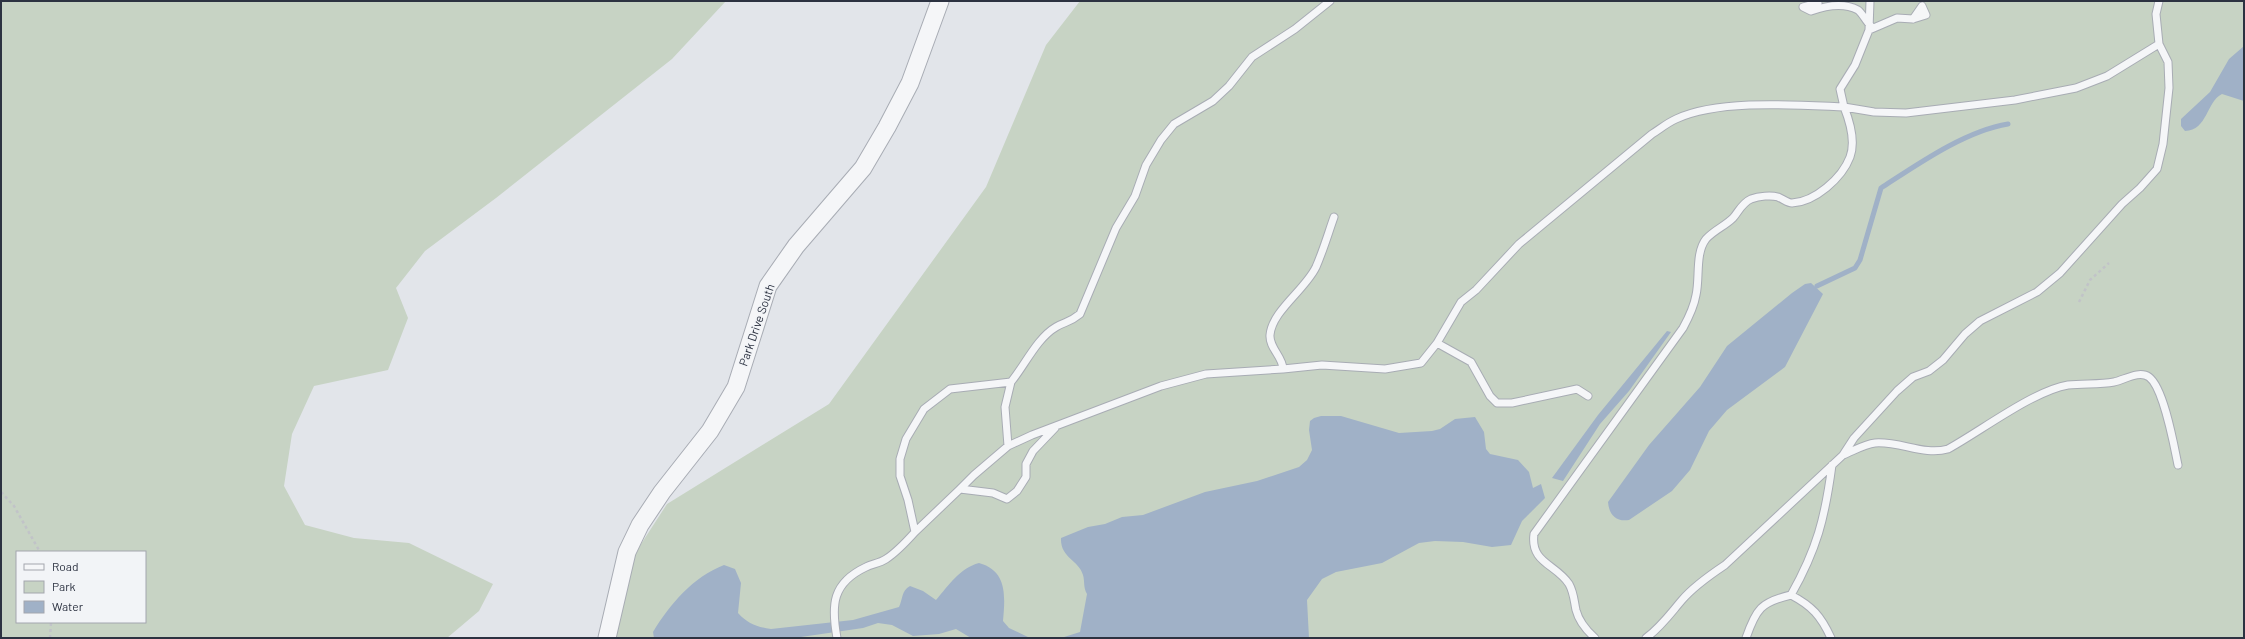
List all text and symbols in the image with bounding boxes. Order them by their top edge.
street label: Park Drive South [735,282,777,368]
legend [16,551,146,623]
text: Road [52,559,79,573]
text: Park [52,579,76,593]
text: Water [52,599,84,613]

